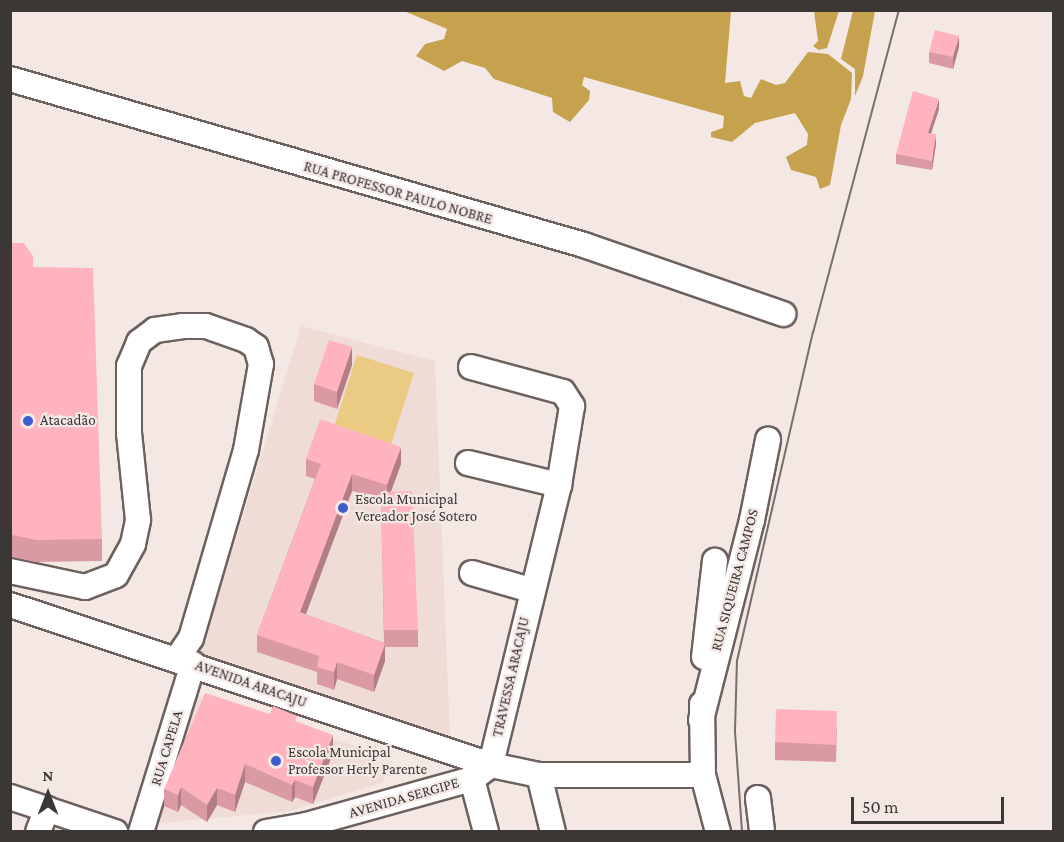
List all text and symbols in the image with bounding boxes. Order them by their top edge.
street label: RUA PROFESSOR PAULO NOBRE [302,157,494,229]
place label: Atacadão [40,412,96,430]
marker: Atacadão [21,414,35,428]
place label: Escola Municipal Vereador José Sotero [355,490,477,525]
marker: Escola Municipal Vereador José Sotero [336,501,350,515]
street label: RUA SIQUEIRA CAMPOS [707,507,763,653]
street label: TRAVESSA ARACAJU [488,615,534,739]
street label: AVENIDA ARACAJU [193,656,309,712]
street label: RUA CAPELA [147,708,187,788]
place label: Escola Municipal Professor Herly Parente [288,743,427,778]
marker: Escola Municipal Professor Herly Parente [269,754,283,768]
north arrow [18,764,78,824]
text: N [43,767,53,784]
street label: AVENIDA SERGIPE [347,774,461,822]
scale bar [854,785,1007,823]
text: 50 m [862,797,899,817]

